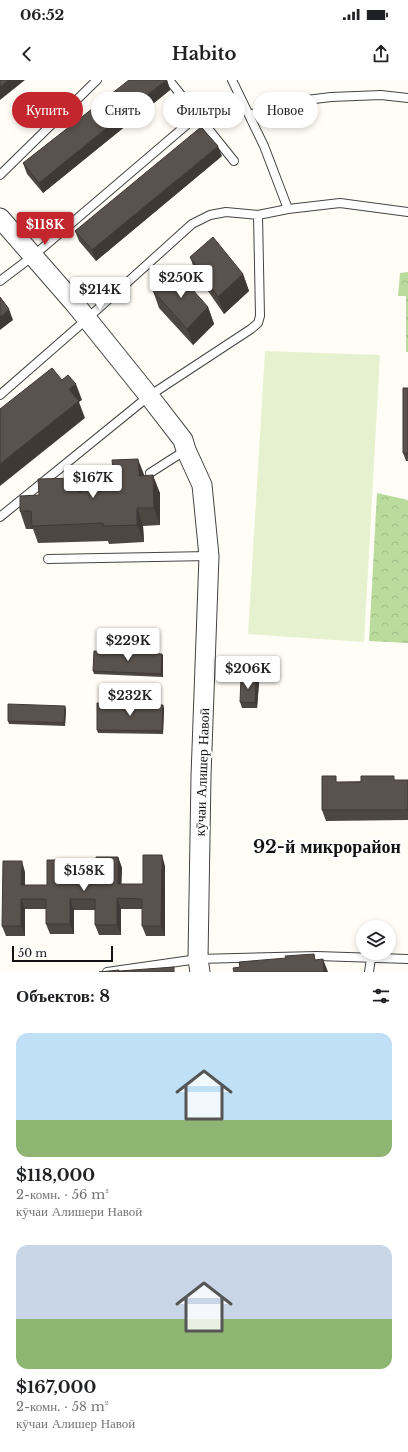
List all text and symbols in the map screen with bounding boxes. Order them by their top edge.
text: 06:52 [20,5,64,24]
icon: back [16,43,38,65]
text: Habito [172,43,236,65]
icon: share [370,43,392,65]
chip: Купить [12,92,83,128]
chip: Снять [91,92,155,128]
chip: Фильтры [163,92,245,128]
chip: Новое [253,92,318,128]
pin: $118K [17,212,73,246]
text: $118K [26,216,64,233]
pin: $250K [153,265,209,299]
text: $250K [158,269,204,286]
pin: $214K [72,277,128,311]
text: $214K [79,281,121,298]
pin: $167K [65,465,121,499]
text: $167K [73,469,113,486]
pin: $229K [100,628,156,662]
text: $229K [106,632,150,649]
pin: $206K [220,656,276,690]
text: $206K [225,660,271,677]
pin: $232K [102,683,158,717]
text: $232K [108,687,152,704]
street label: кӯчаи Алишер Навоӣ [191,707,213,837]
district label: 92-й микрорайон [253,836,401,858]
pin: $158K [56,858,112,892]
text: $158K [64,862,104,879]
map controls [356,920,396,960]
button: layers [356,920,396,960]
scale bar [12,944,113,963]
text: 50 m [18,946,47,960]
icon: filters [370,985,392,1007]
text: Объектов: 8 [16,986,110,1007]
icon: home [168,1059,240,1131]
text: $118,000 [16,1165,95,1186]
text: 2-комн. · 56 m² [16,1186,109,1203]
text: кӯчаи Алишери Навоӣ [16,1203,142,1220]
icon: home [168,1271,240,1343]
text: $167,000 [16,1377,96,1398]
text: 2-комн. · 58 m² [16,1398,108,1415]
text: кӯчаи Алишер Навоӣ [16,1415,135,1432]

